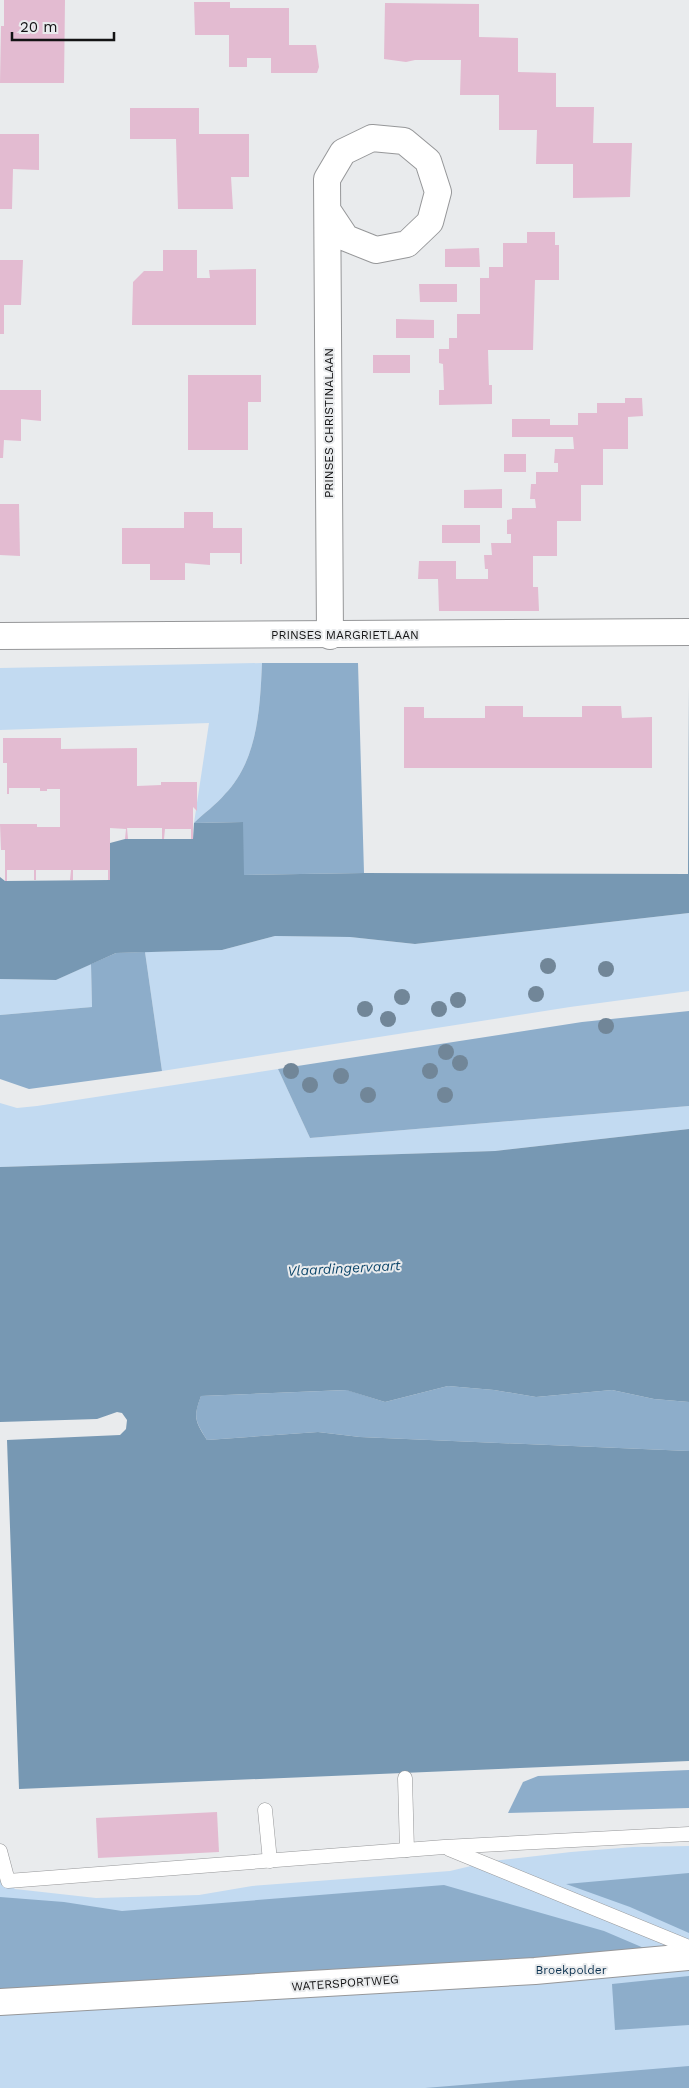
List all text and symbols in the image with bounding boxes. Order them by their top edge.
scale bar [12,10,115,42]
text: 20 m [20,18,58,36]
street label: PRINSES CHRISTINALAAN [322,348,336,498]
street label: PRINSES MARGRIETLAAN [271,628,419,642]
water label: Vlaardingervaart [287,1257,401,1279]
park label: Broekpolder [535,1963,607,1977]
street label: WATERSPORTWEG [291,1972,399,1994]

